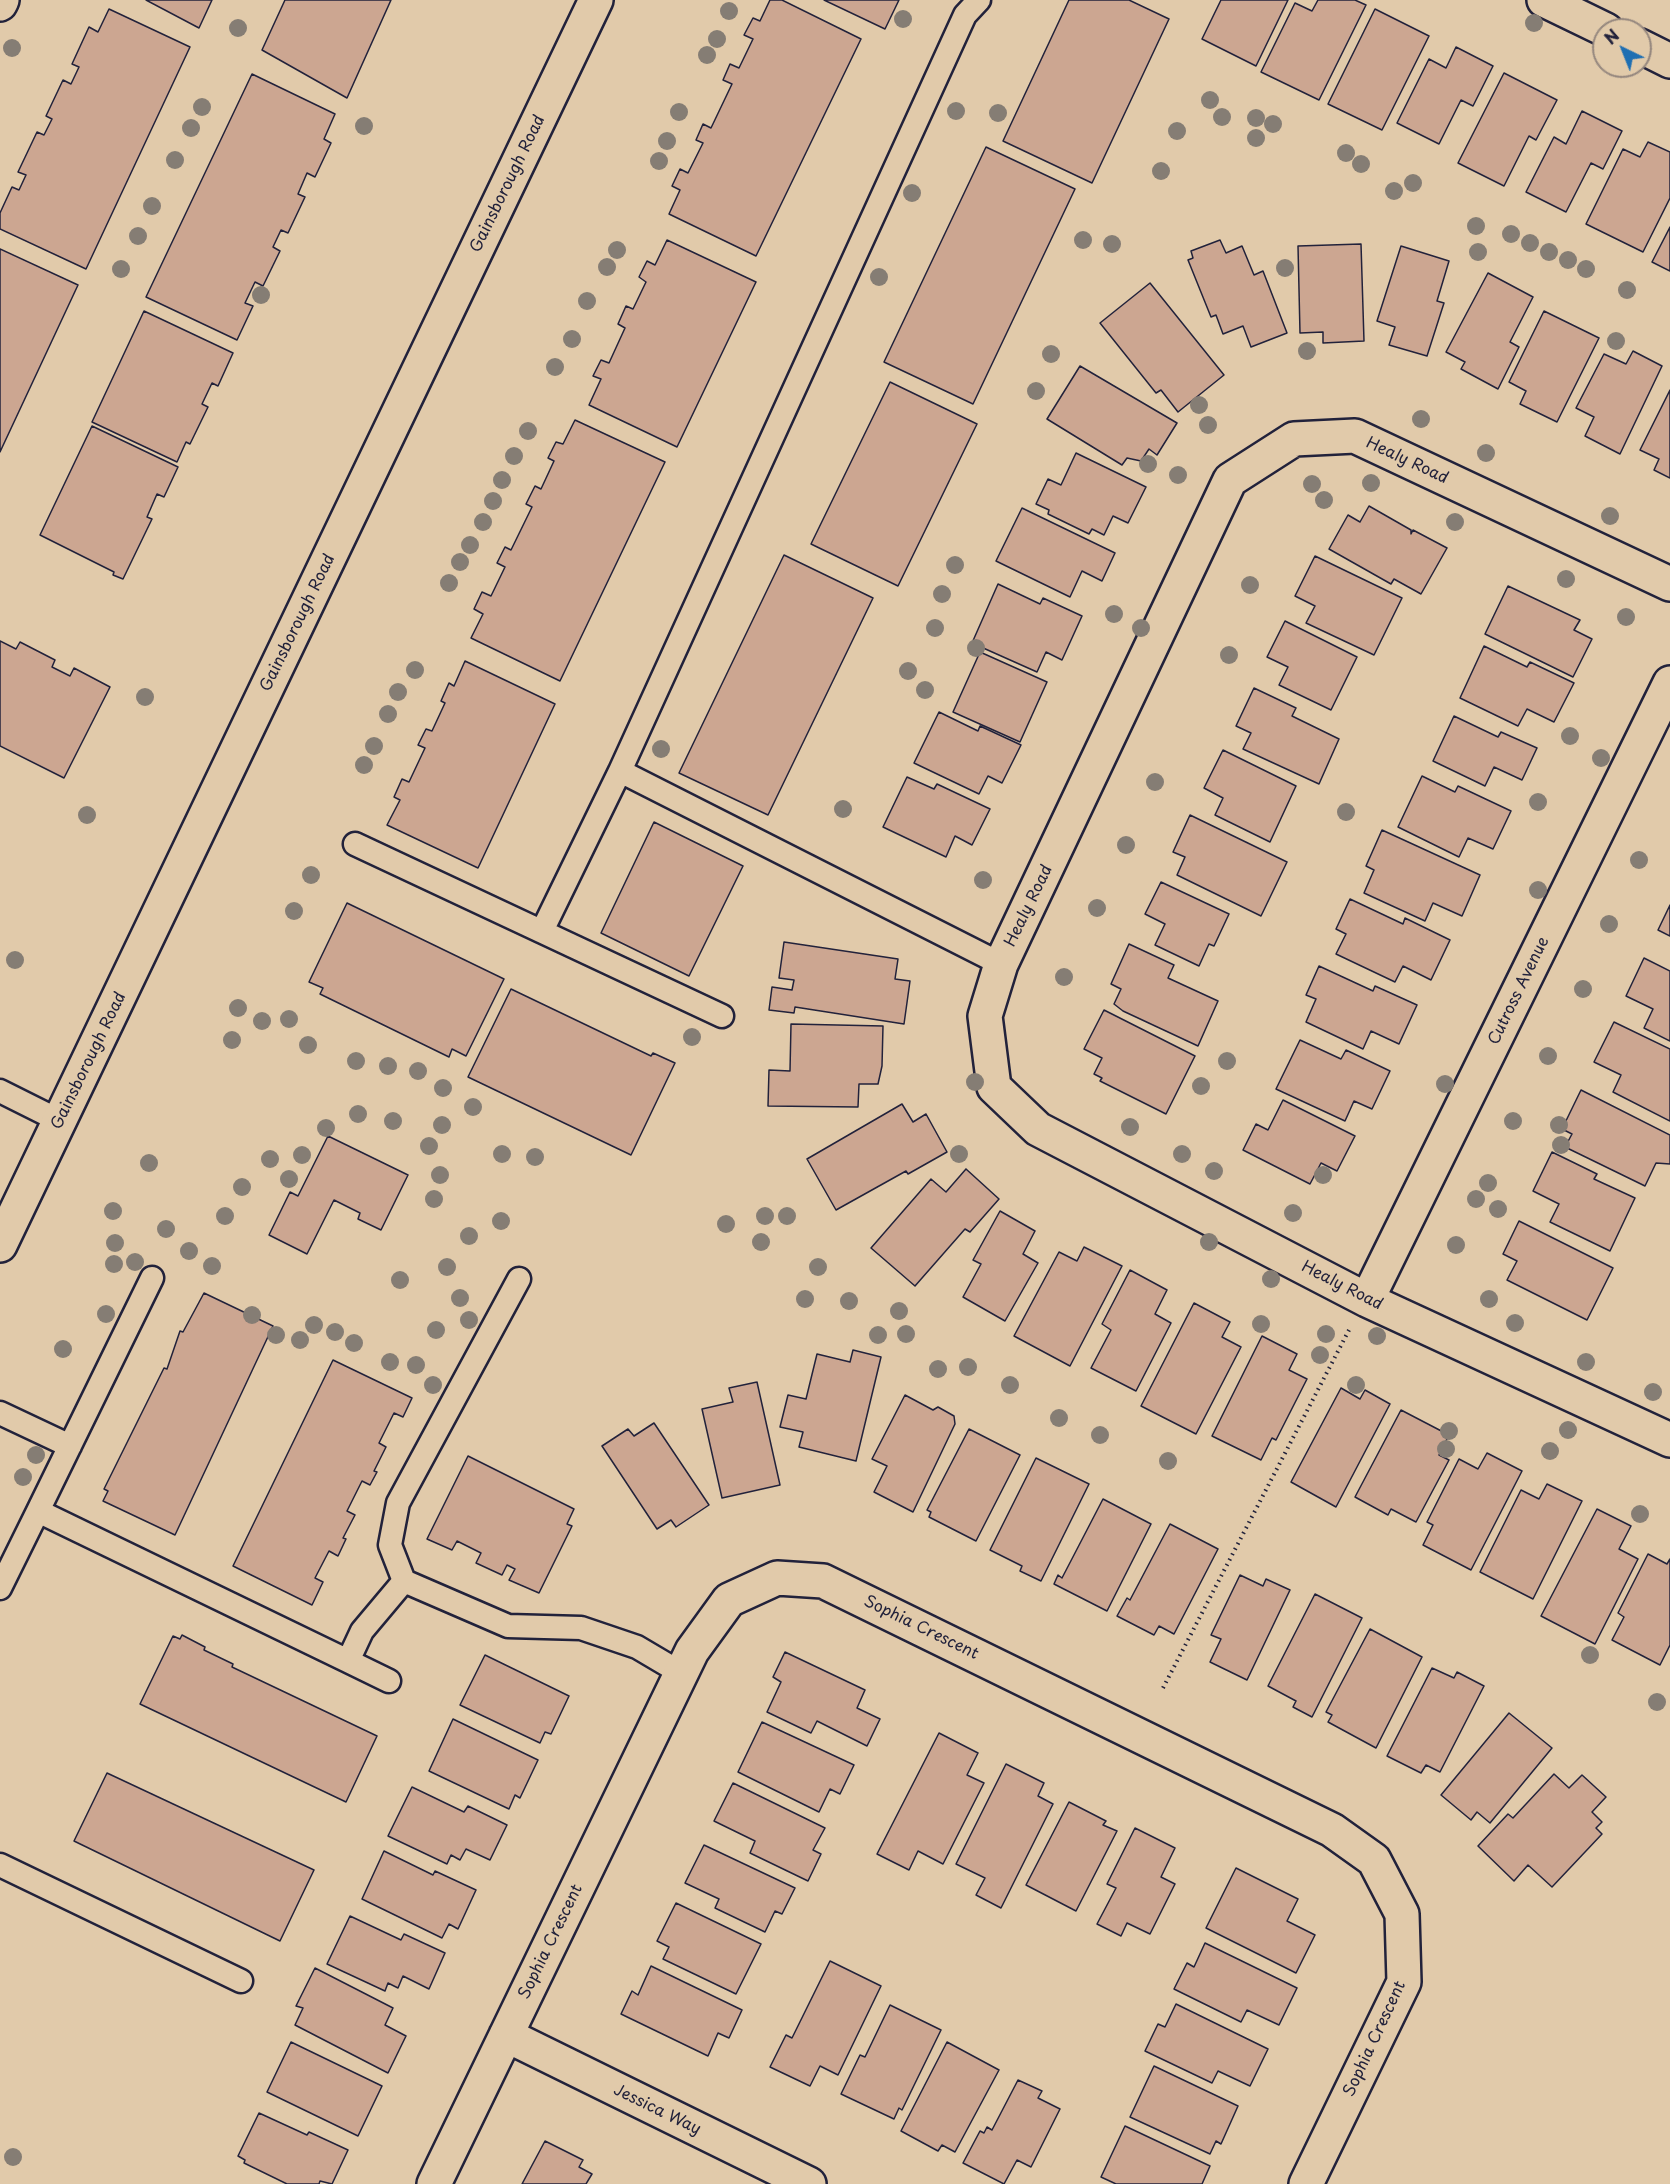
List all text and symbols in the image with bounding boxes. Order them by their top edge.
north arrow [1592,18,1652,78]
text: N [1598,23,1624,49]
street label: Gainsborough Road [466,112,550,256]
street label: Healy Road [1363,434,1451,488]
street label: Gainsborough Road [256,551,340,695]
street label: Healy Road [1001,862,1057,950]
street label: Cutross Avenue [1485,934,1553,1048]
street label: Gainsborough Road [47,989,131,1133]
street label: Healy Road [1298,1257,1386,1315]
street label: Sophia Crescent [860,1592,982,1664]
street label: Sophia Crescent [515,1881,587,2003]
street label: Sophia Crescent [1340,1978,1410,2100]
street label: Jessica Way [610,2081,704,2139]

